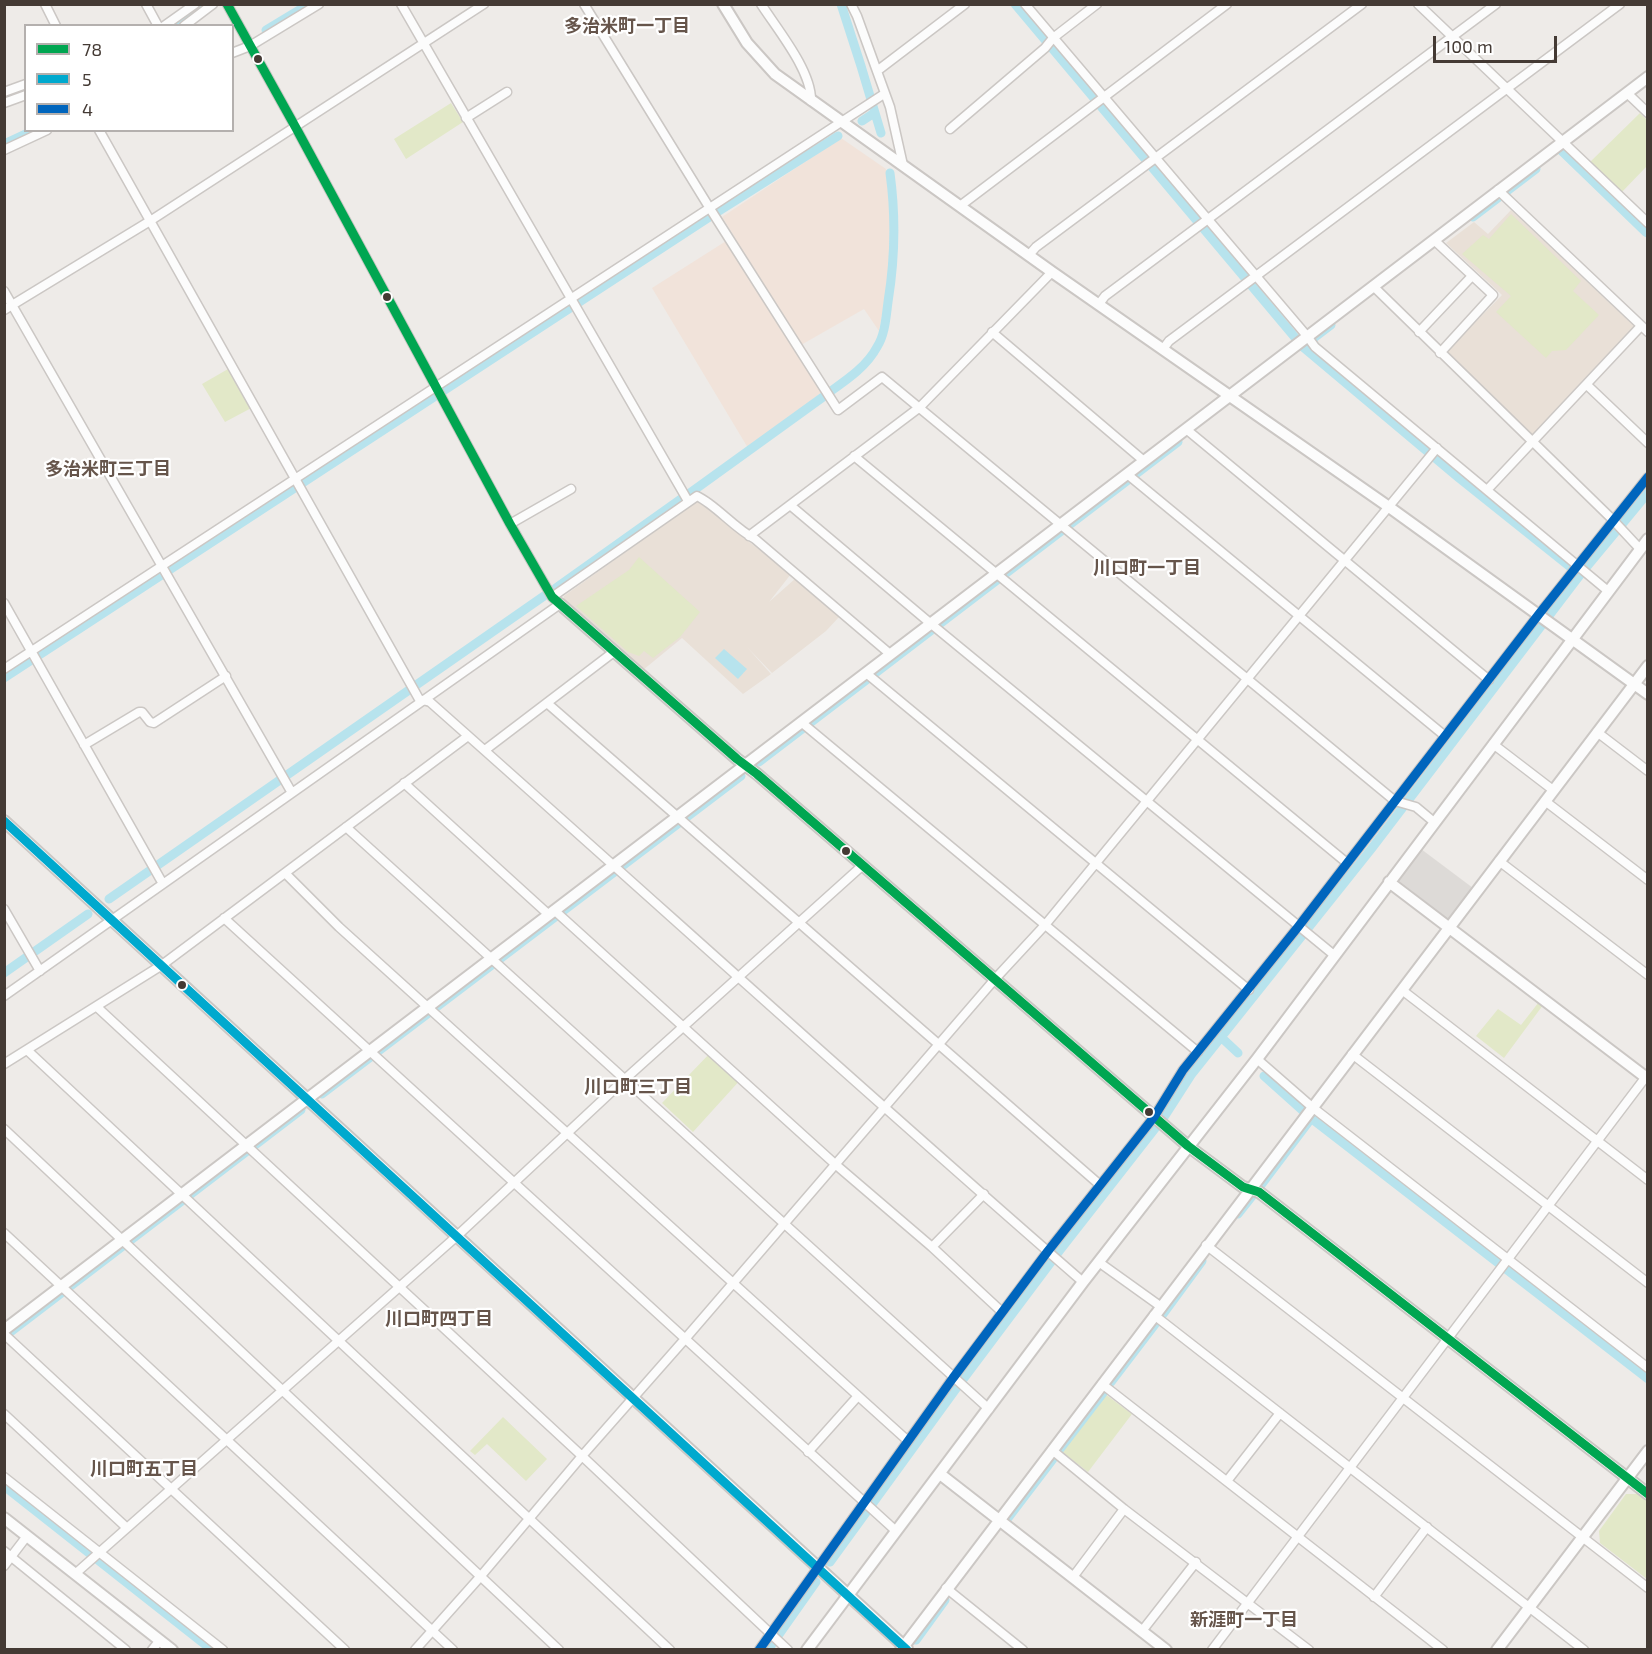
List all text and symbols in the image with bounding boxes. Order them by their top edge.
district label: 多治米町一丁目 [564,15,690,37]
legend [24,24,234,132]
scale bar [1436,24,1560,62]
text: 100 m [1444,35,1493,57]
text: 78 [82,38,102,60]
unlabelled marker [252,53,264,65]
text: 5 [82,68,92,90]
text: 4 [82,98,93,120]
unlabelled marker [381,291,393,303]
district label: 多治米町三丁目 [45,458,171,480]
district label: 川口町一丁目 [1093,557,1201,579]
unlabelled marker [840,845,852,857]
unlabelled marker [176,979,188,991]
district label: 川口町三丁目 [584,1076,692,1098]
unlabelled marker [1143,1106,1155,1118]
district label: 川口町四丁目 [385,1308,493,1330]
district label: 川口町五丁目 [90,1458,198,1480]
district label: 新涯町一丁目 [1190,1609,1298,1631]

